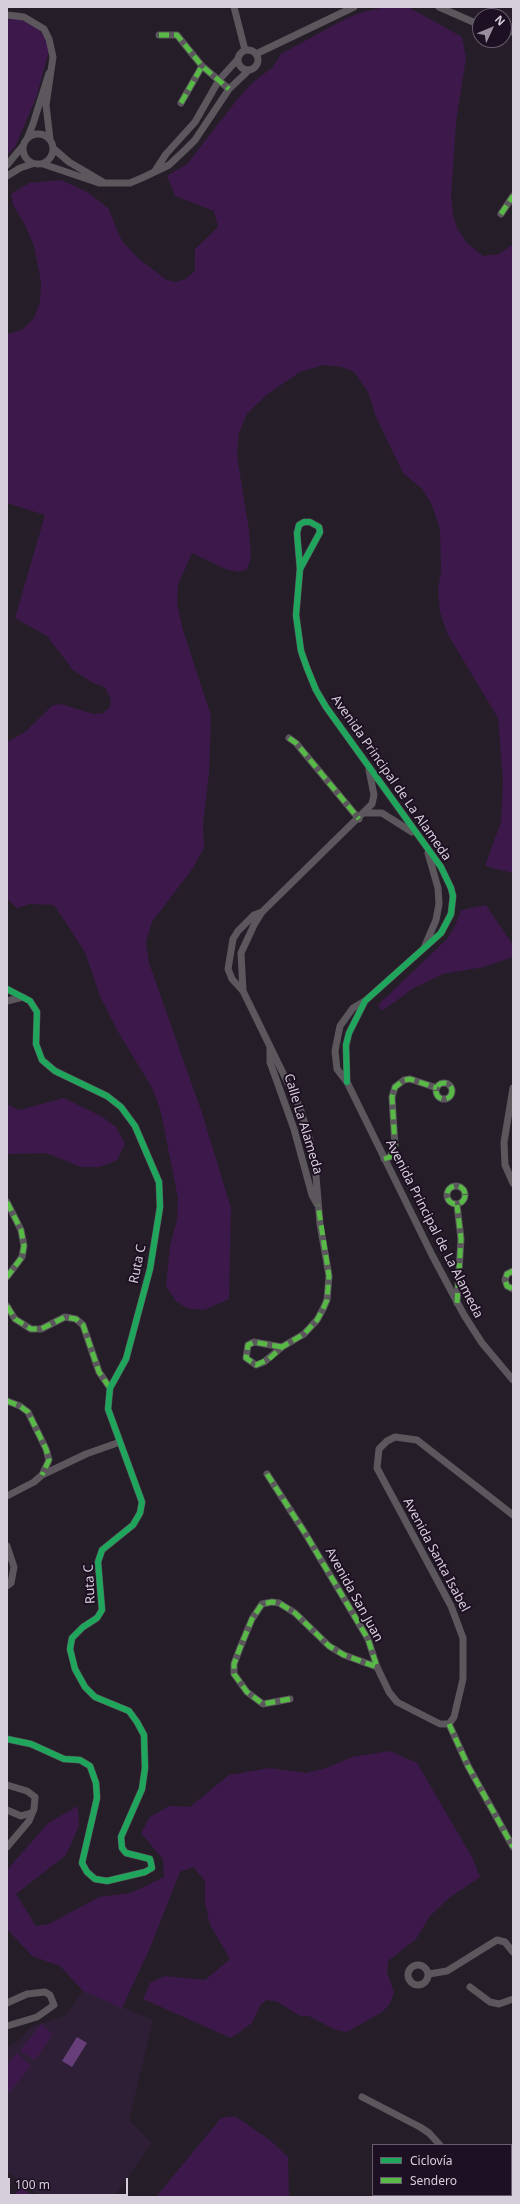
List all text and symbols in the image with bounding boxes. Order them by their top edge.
north arrow [472,8,512,48]
text: N [492,12,509,28]
street label: Avenida Principal de La Alameda [328,692,454,864]
street label: Calle La Alameda [280,1072,326,1176]
street label: Avenida Principal de La Alameda [382,1137,486,1321]
street label: Ruta C [126,1243,150,1285]
street label: Avenida Santa Isabel [399,1495,473,1615]
street label: Avenida San Juan [322,1545,386,1645]
street label: Ruta C [81,1564,99,1604]
legend [372,2144,512,2196]
text: Ciclovía [410,2152,452,2169]
scale bar [10,2170,130,2196]
text: Sendero [410,2172,457,2189]
text: 100 m [15,2176,50,2193]

